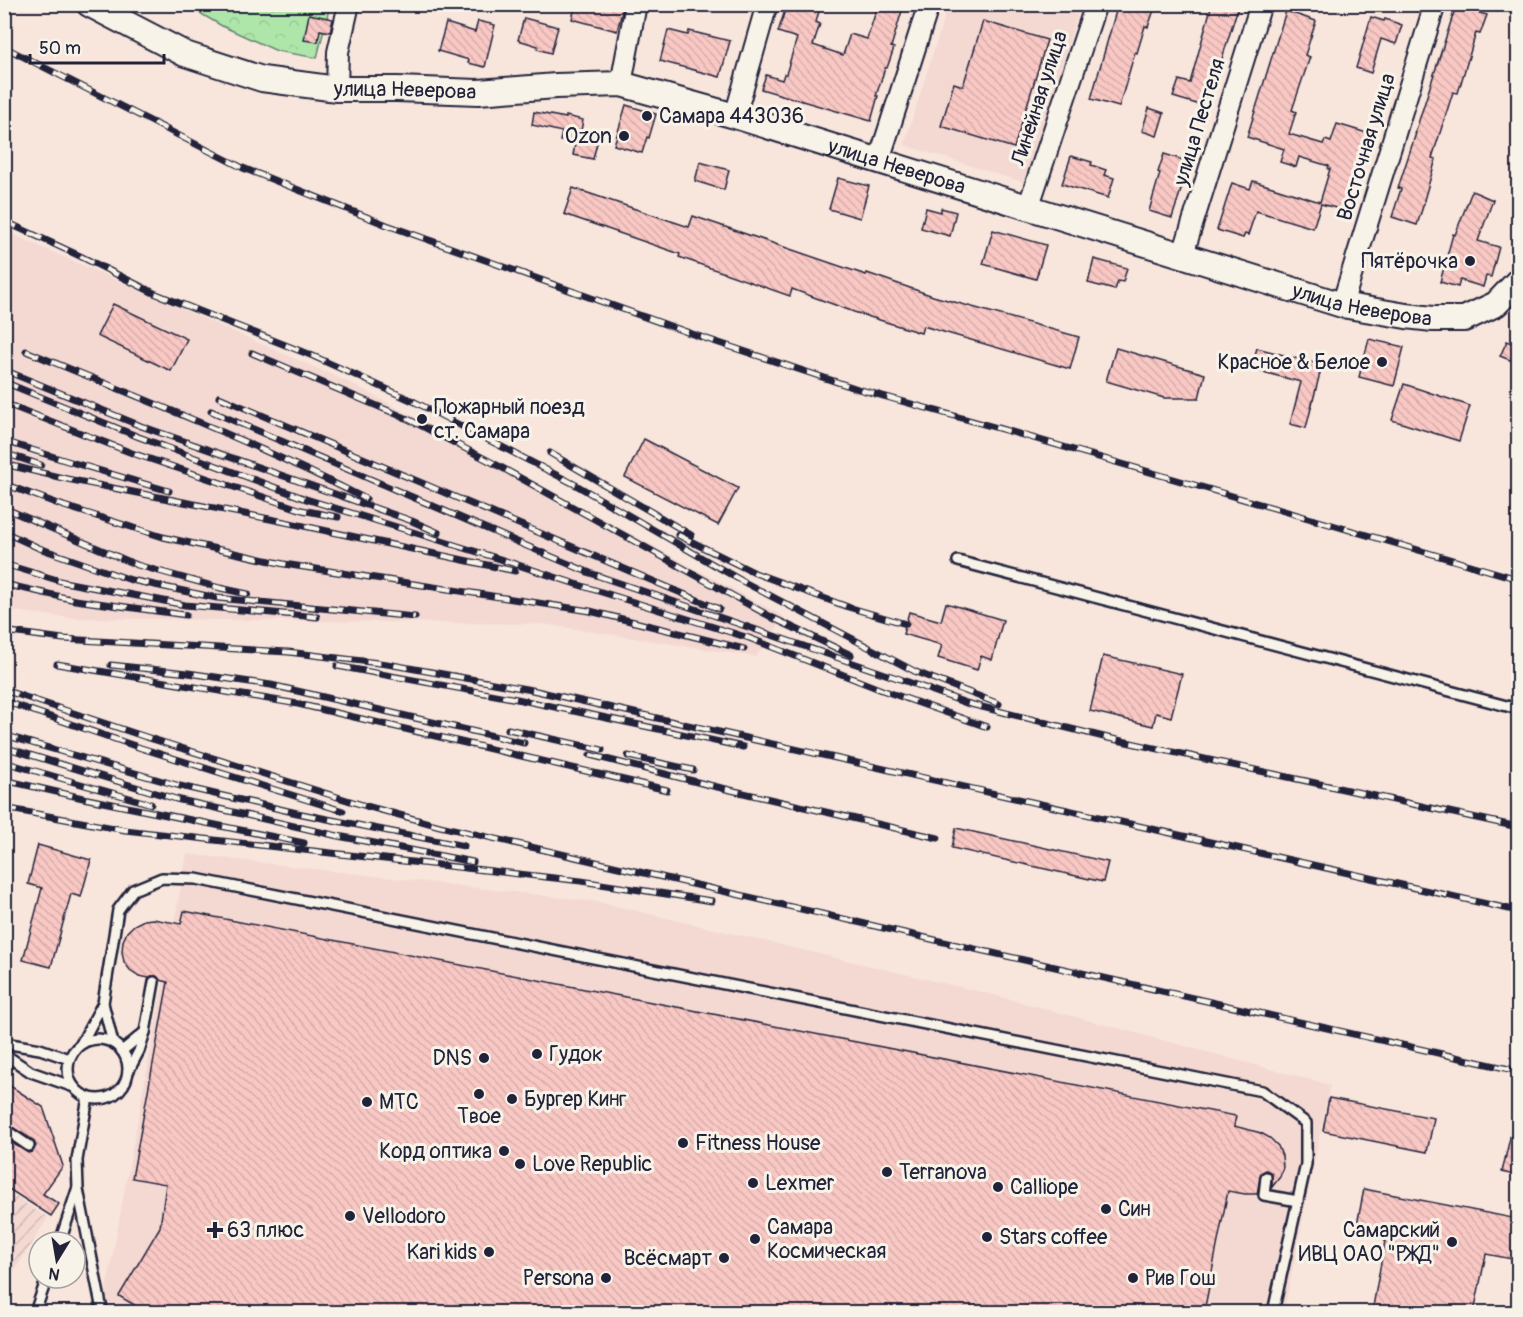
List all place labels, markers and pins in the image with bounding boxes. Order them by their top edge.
place label: Самара 443036 [659,103,804,130]
marker: Самара 443036 [640,109,654,123]
place label: Ozon [565,123,612,150]
marker: Ozon [617,129,631,143]
place label: Пятёрочка [1361,248,1458,275]
marker: Пятёрочка [1463,254,1477,268]
place label: Красное & Белое [1218,349,1371,376]
marker: Красное & Белое [1375,355,1389,369]
place label: Пожарный поезд ст. Самара [434,394,585,445]
marker: Пожарный поезд ст. Самара [415,412,429,426]
place label: Гудок [549,1041,603,1068]
place label: DNS [432,1045,472,1072]
marker: Гудок [530,1047,544,1061]
marker: DNS [477,1051,491,1065]
place label: Бургер Кинг [524,1086,627,1113]
marker: Твое [472,1087,486,1101]
place label: МТС [379,1089,419,1116]
marker: Бургер Кинг [505,1092,519,1106]
marker: МТС [360,1095,374,1109]
place label: Твое [457,1103,501,1130]
place label: Fitness House [695,1130,821,1157]
marker: Fitness House [676,1136,690,1150]
place label: Корд оптика [379,1138,492,1165]
marker: Корд оптика [497,1144,511,1158]
place label: Love Republic [532,1151,652,1178]
marker: Love Republic [513,1157,527,1171]
place label: Terranova [899,1159,987,1186]
marker: Terranova [880,1165,894,1179]
place label: Lexmer [765,1170,835,1197]
place label: Calliope [1010,1174,1079,1201]
marker: Lexmer [746,1176,760,1190]
marker: Calliope [991,1180,1005,1194]
place label: Син [1118,1196,1151,1223]
marker: Син [1099,1202,1113,1216]
place label: Vellodoro [362,1203,446,1230]
marker: Vellodoro [343,1209,357,1223]
place label: Самара Космическая [767,1214,886,1265]
place label: 63 плюс [227,1217,304,1244]
place label: Самарский ИВЦ ОАО "РЖД" [1299,1217,1440,1268]
marker: 63 плюс [208,1223,222,1237]
place label: Stars coffee [999,1224,1108,1251]
marker: Stars coffee [980,1230,994,1244]
marker: Самара Космическая [748,1232,762,1246]
marker: Самарский ИВЦ ОАО "РЖД" [1445,1235,1459,1249]
place label: Kari kids [407,1239,478,1266]
marker: Kari kids [482,1245,496,1259]
place label: Всёсмарт [623,1245,712,1272]
marker: Всёсмарт [717,1251,731,1265]
place label: Persona [522,1265,594,1292]
place label: Рив Гош [1145,1265,1216,1292]
marker: Persona [599,1271,613,1285]
marker: Рив Гош [1126,1271,1140,1285]

